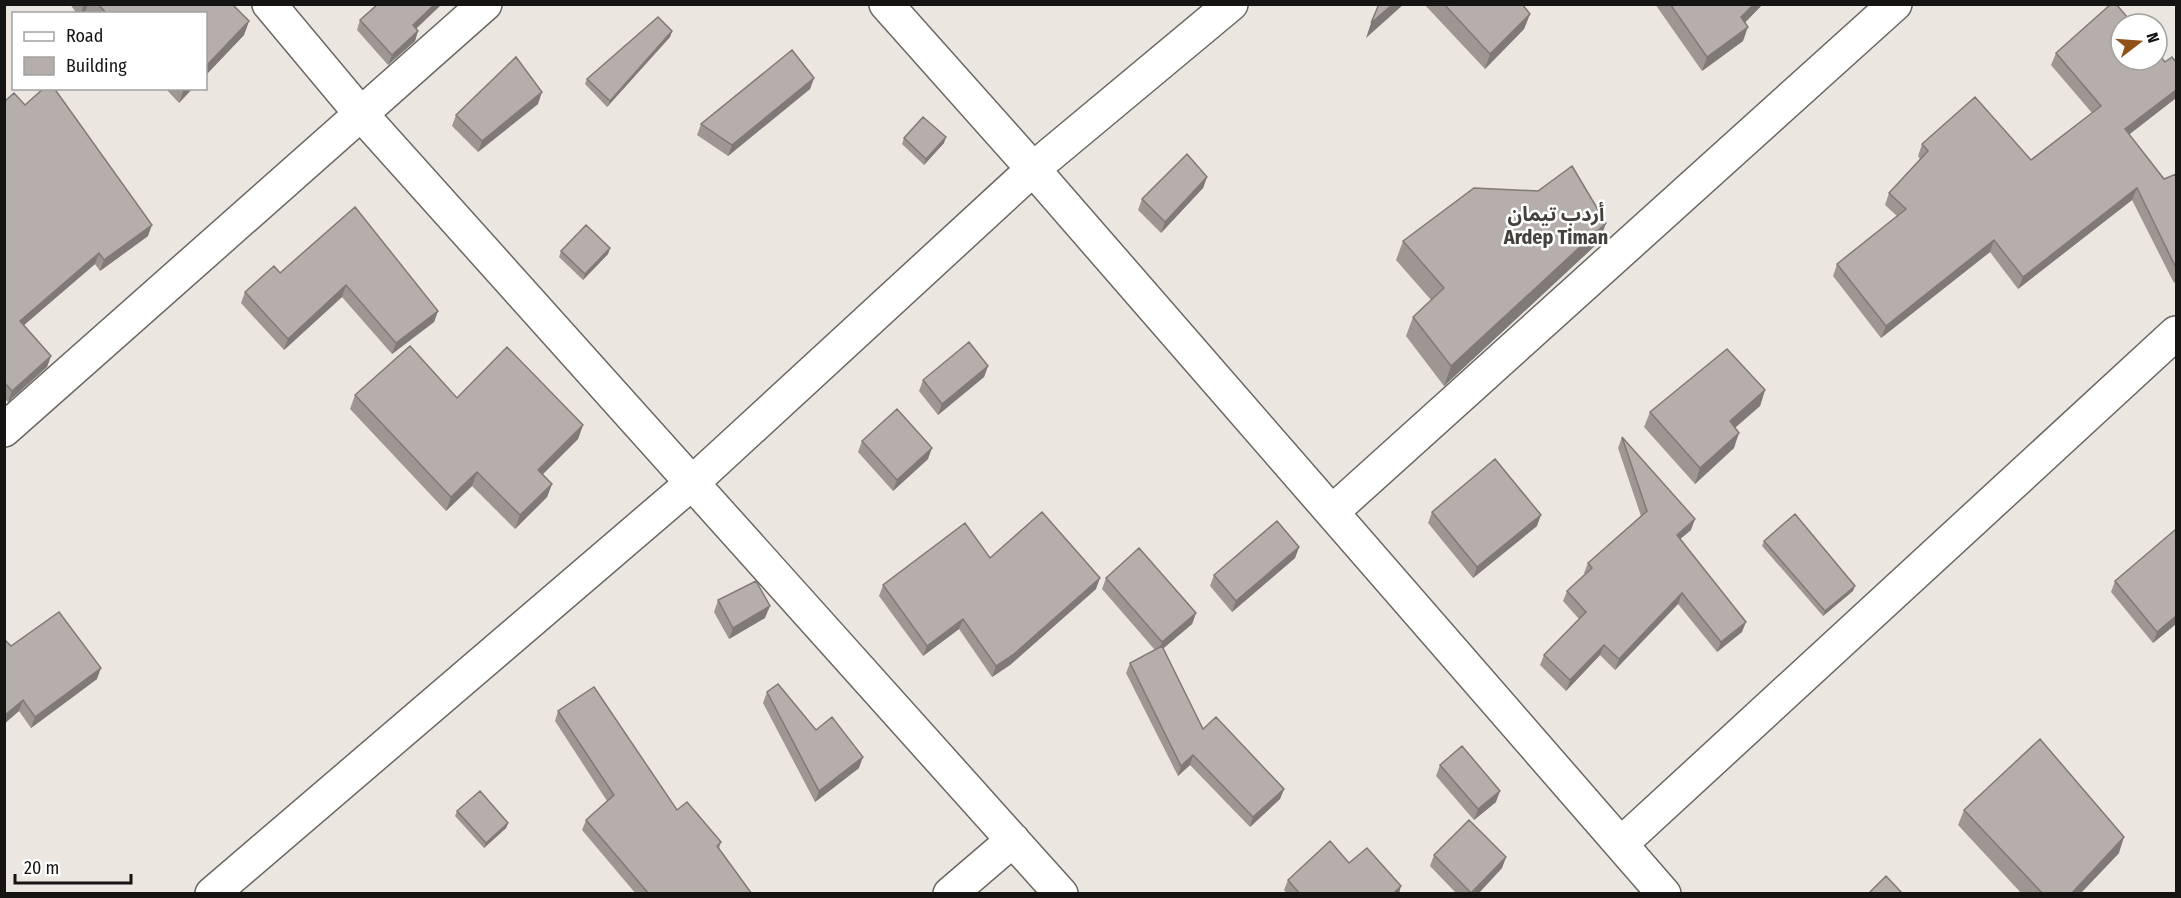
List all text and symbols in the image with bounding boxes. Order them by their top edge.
legend [12,12,207,90]
north arrow [2109,12,2169,72]
text: Road [66,25,103,47]
text: N [2142,30,2163,45]
text: Building [66,55,127,77]
district label: أردب تيمان Ardep Timan [1503,201,1608,249]
scale bar [15,847,130,885]
text: 20 m [24,857,59,879]

